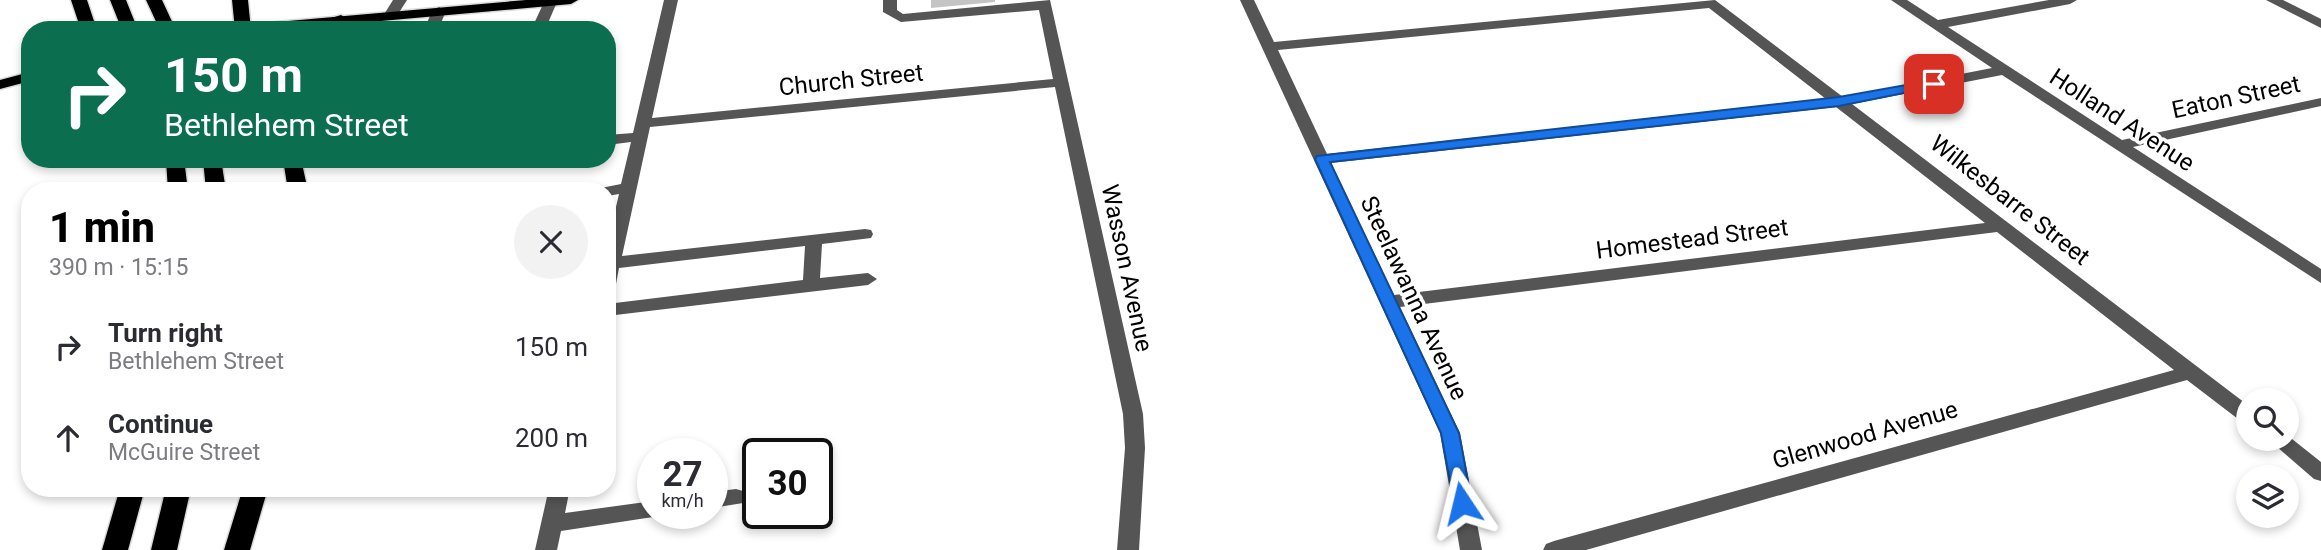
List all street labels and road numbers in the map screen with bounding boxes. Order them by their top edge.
street label: Church Street [777,58,925,102]
street label: Holland Avenue [2044,63,2200,177]
street label: Eaton Street [2169,70,2303,124]
street label: Wilkesbarre Street [1925,129,2095,271]
street label: Wasson Avenue [1096,182,1158,354]
street label: Steelawanna Avenue [1355,192,1473,404]
street label: Homestead Street [1594,213,1790,265]
street label: Glenwood Avenue [1769,395,1961,475]

